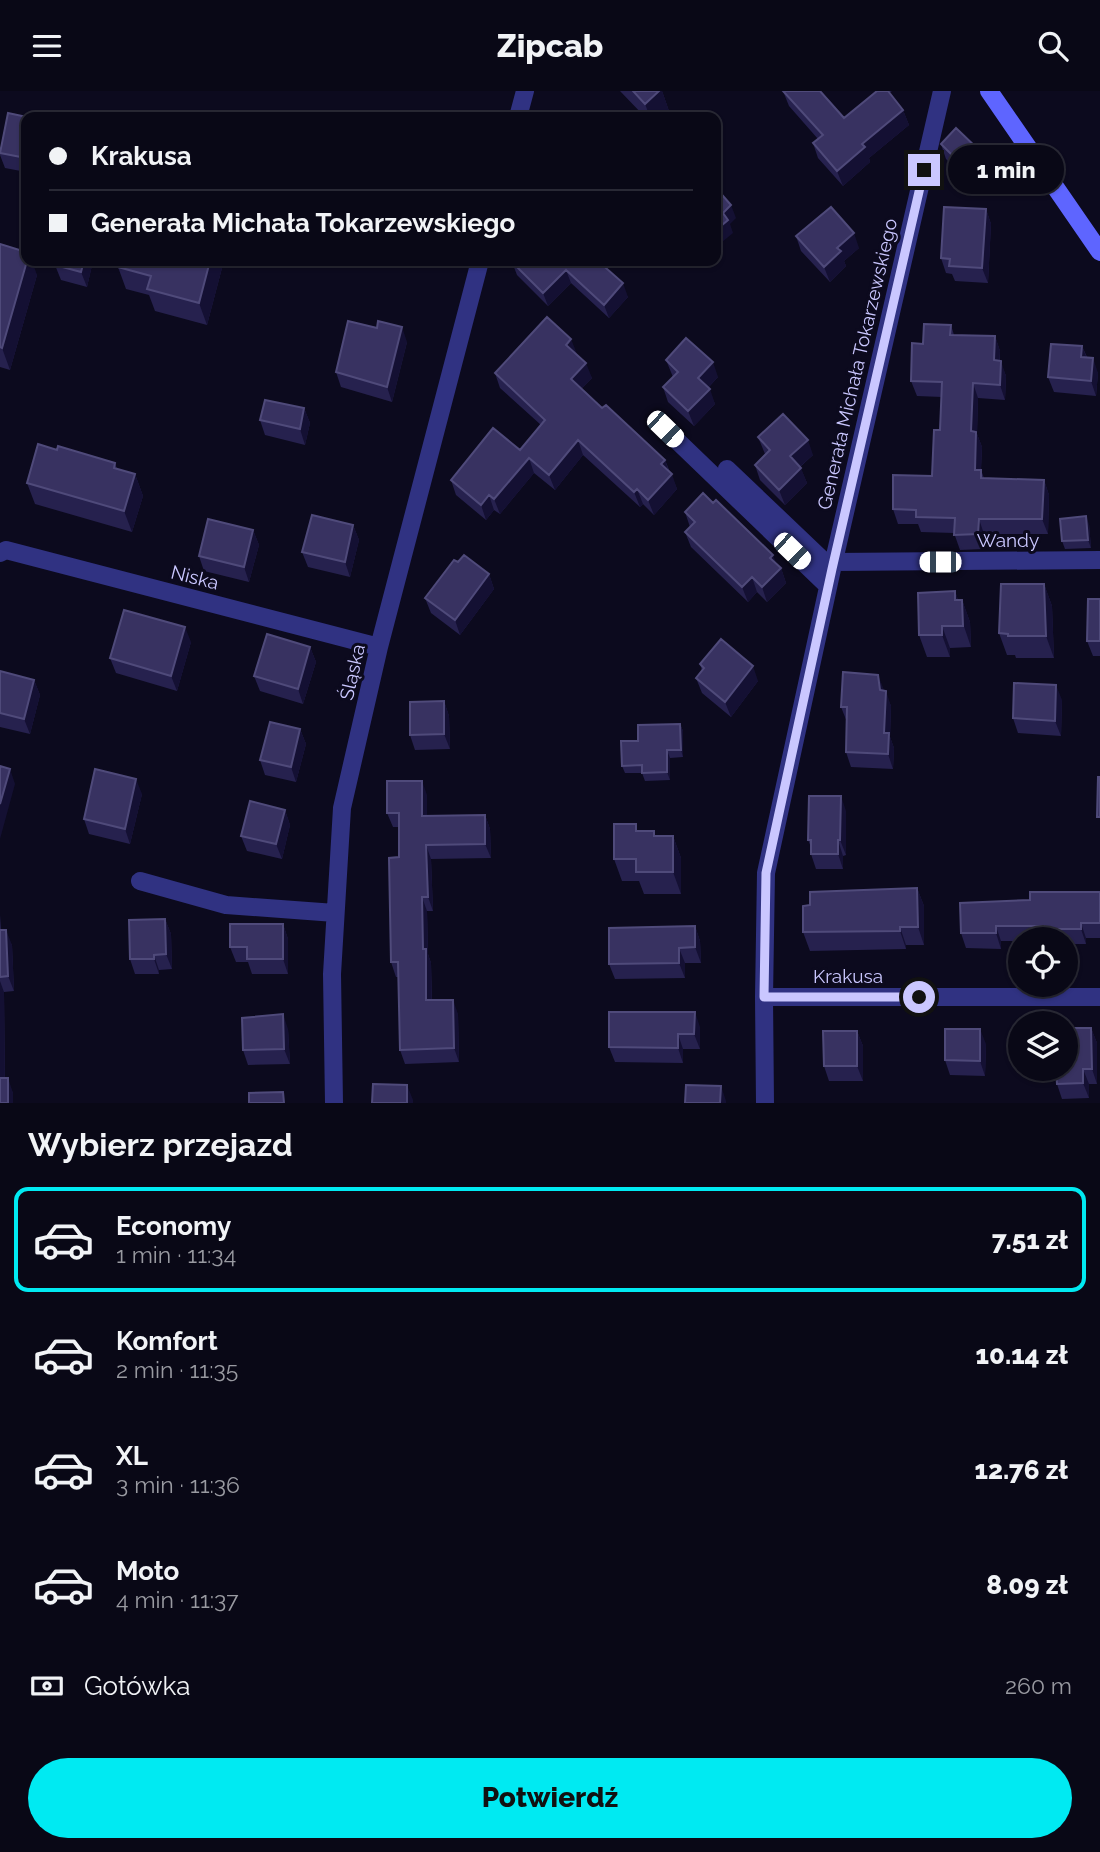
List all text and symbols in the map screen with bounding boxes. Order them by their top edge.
icon: menu [28,27,66,65]
text: Zipcab [497,27,603,64]
icon: search [1034,27,1072,65]
text: Krakusa [91,141,192,171]
callout: 1 min [948,146,1064,195]
route end [908,154,940,186]
text: 1 min [976,156,1036,183]
text: Generała Michała Tokarzewskiego [91,208,515,238]
street label: Generała Michała Tokarzewskiego [813,216,901,512]
car [643,407,688,451]
car [770,529,815,573]
street label: Wandy [977,529,1039,551]
car [920,552,962,573]
street label: Niska [169,560,221,594]
street label: Śląska [335,642,369,702]
map controls [1008,927,1078,1081]
button: locate [1008,927,1078,997]
street label: Krakusa [813,965,883,987]
route start [903,981,935,1013]
button: layers [1008,1011,1078,1081]
text: Wybierz przejazd [28,1126,293,1163]
icon: car [32,1208,95,1271]
text: Economy [116,1211,231,1241]
text: 7.51 zł [992,1225,1068,1255]
text: 1 min · 11:34 [116,1241,236,1268]
icon: car [32,1323,95,1386]
text: Komfort [116,1326,218,1356]
text: 10.14 zł [975,1340,1068,1370]
text: 2 min · 11:35 [116,1356,238,1383]
icon: car [32,1438,95,1501]
text: XL [116,1441,148,1471]
text: 12.76 zł [975,1455,1068,1485]
text: 3 min · 11:36 [116,1471,240,1498]
icon: car [32,1553,95,1616]
text: Moto [116,1556,179,1586]
text: 8.09 zł [986,1570,1068,1600]
text: 4 min · 11:37 [116,1586,239,1613]
icon: cash [28,1667,66,1705]
text: Gotówka [84,1671,190,1701]
text: 260 m [1005,1672,1072,1699]
button: Potwierdź [28,1758,1072,1838]

